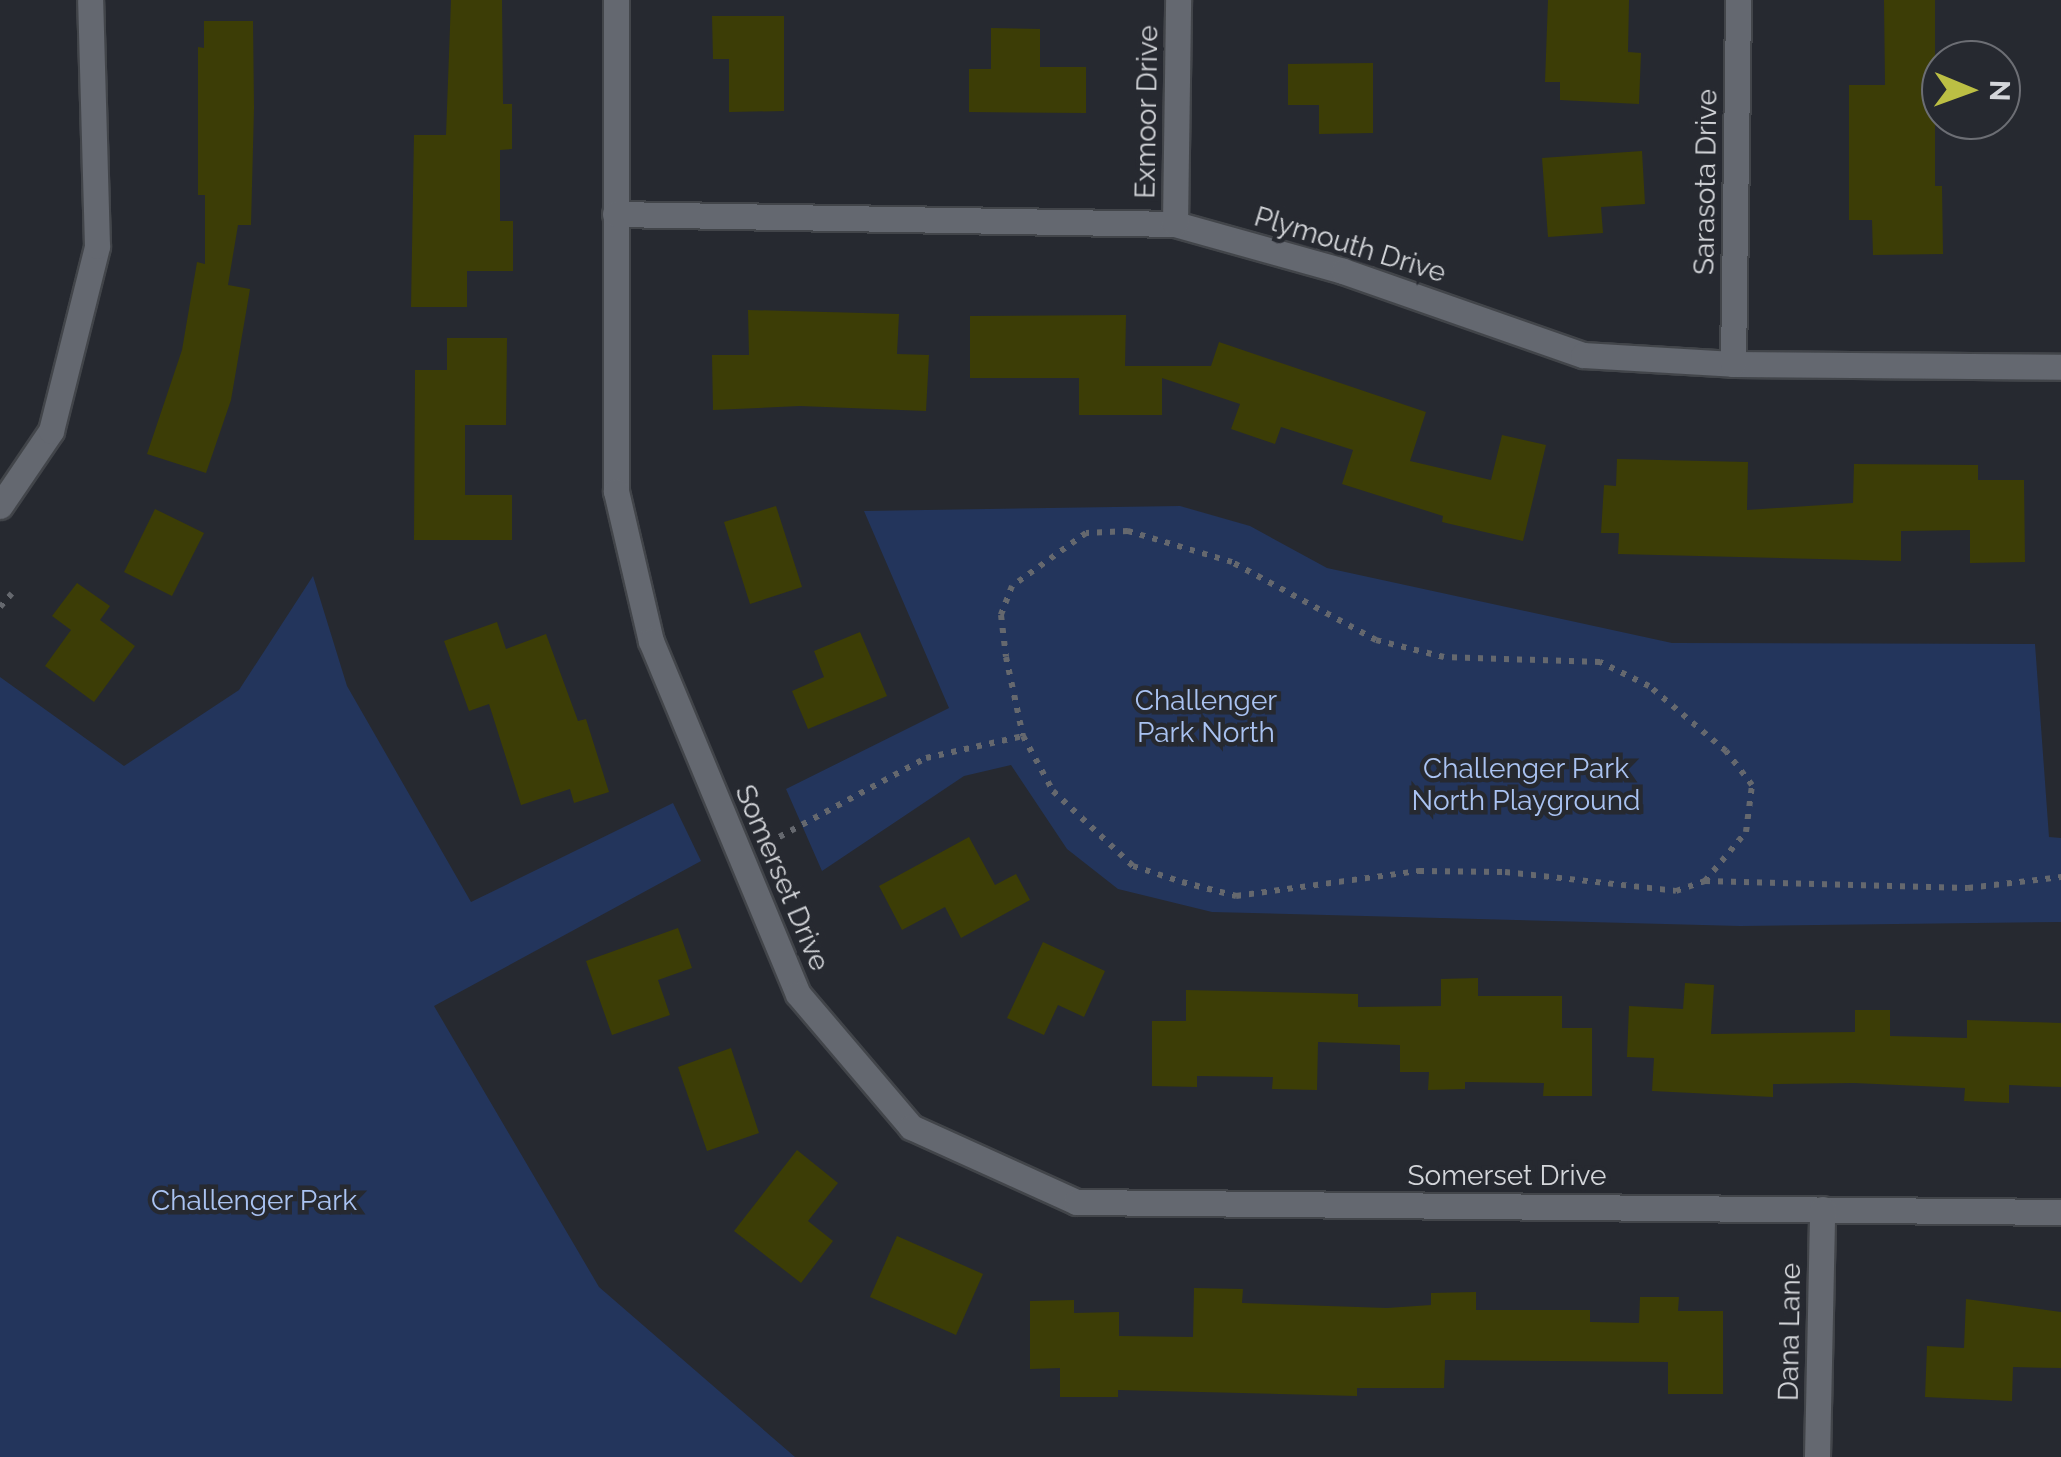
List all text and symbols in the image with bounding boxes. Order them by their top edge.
street label: Exmoor Drive [1129,25,1165,199]
north arrow [1921,40,2021,140]
text: N [1983,80,2016,101]
street label: Sarasota Drive [1688,89,1724,275]
street label: Plymouth Drive [1250,200,1450,290]
park label: Challenger Park North [1135,684,1277,750]
park label: Challenger Park North Playground [1412,752,1640,818]
street label: Somerset Drive [728,780,836,976]
street label: Somerset Drive [1408,1159,1606,1193]
park label: Challenger Park [151,1184,357,1218]
street label: Dana Lane [1772,1263,1808,1401]

